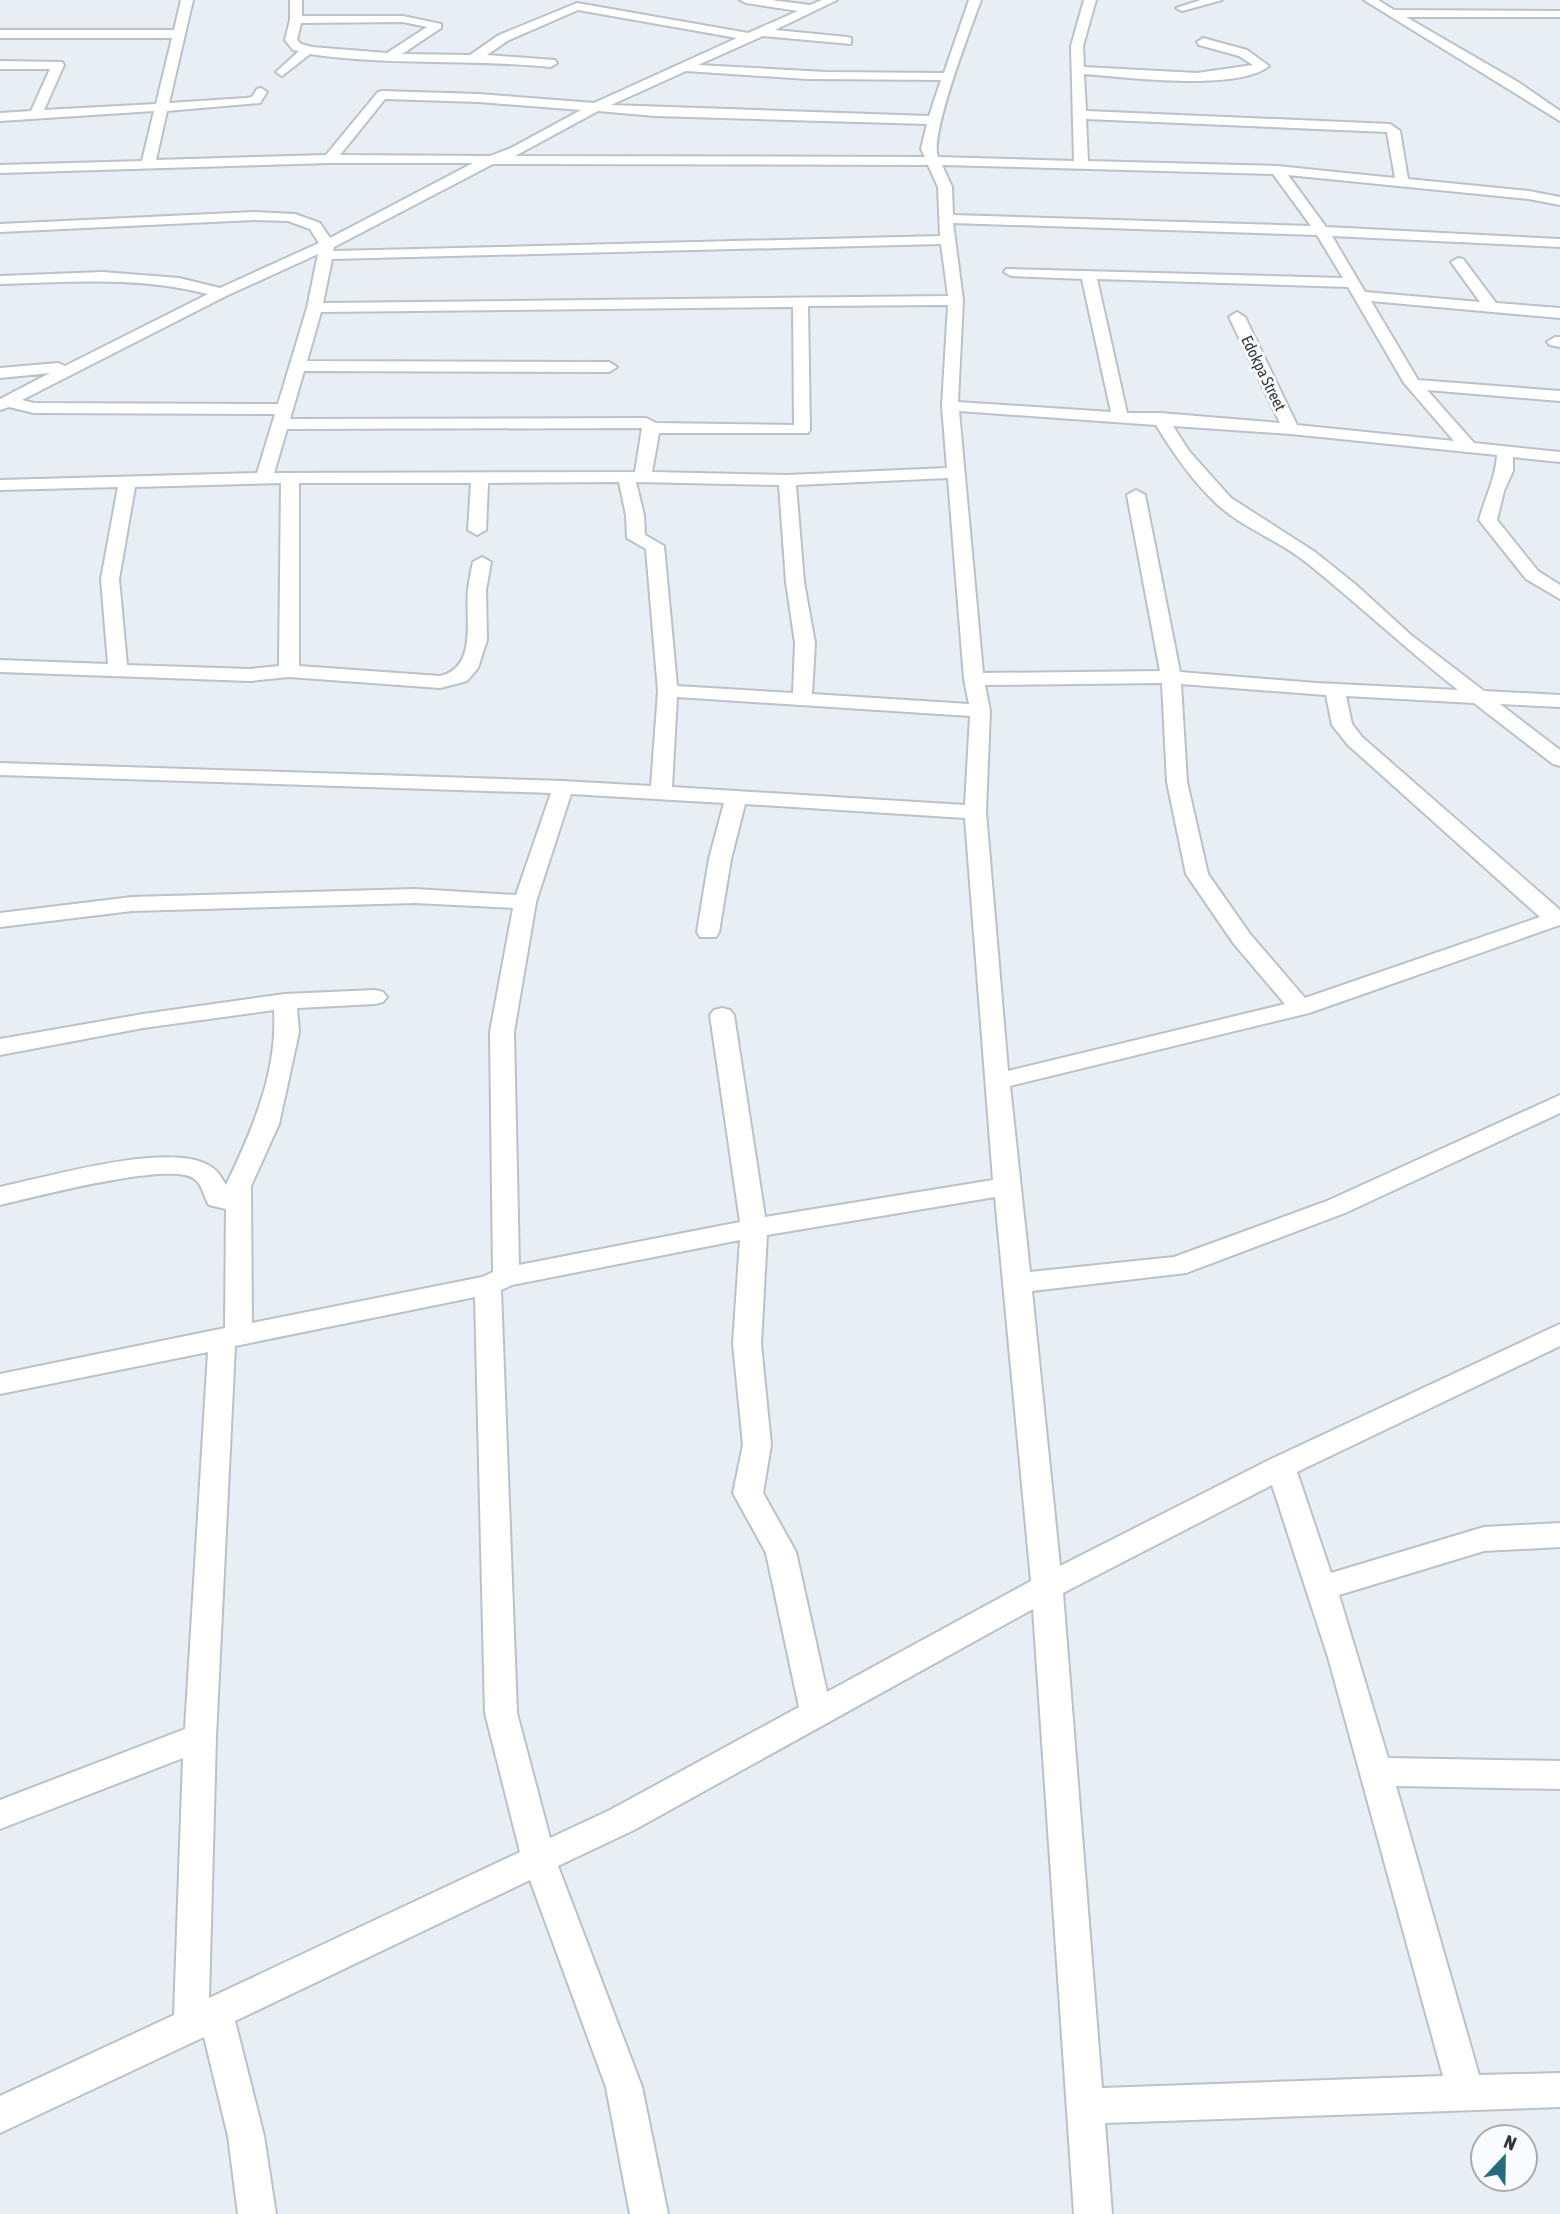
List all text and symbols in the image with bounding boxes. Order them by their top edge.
street label: Edokpa Street [1237,333,1290,414]
north arrow [1469,2123,1539,2193]
text: N [1501,2130,1520,2155]

